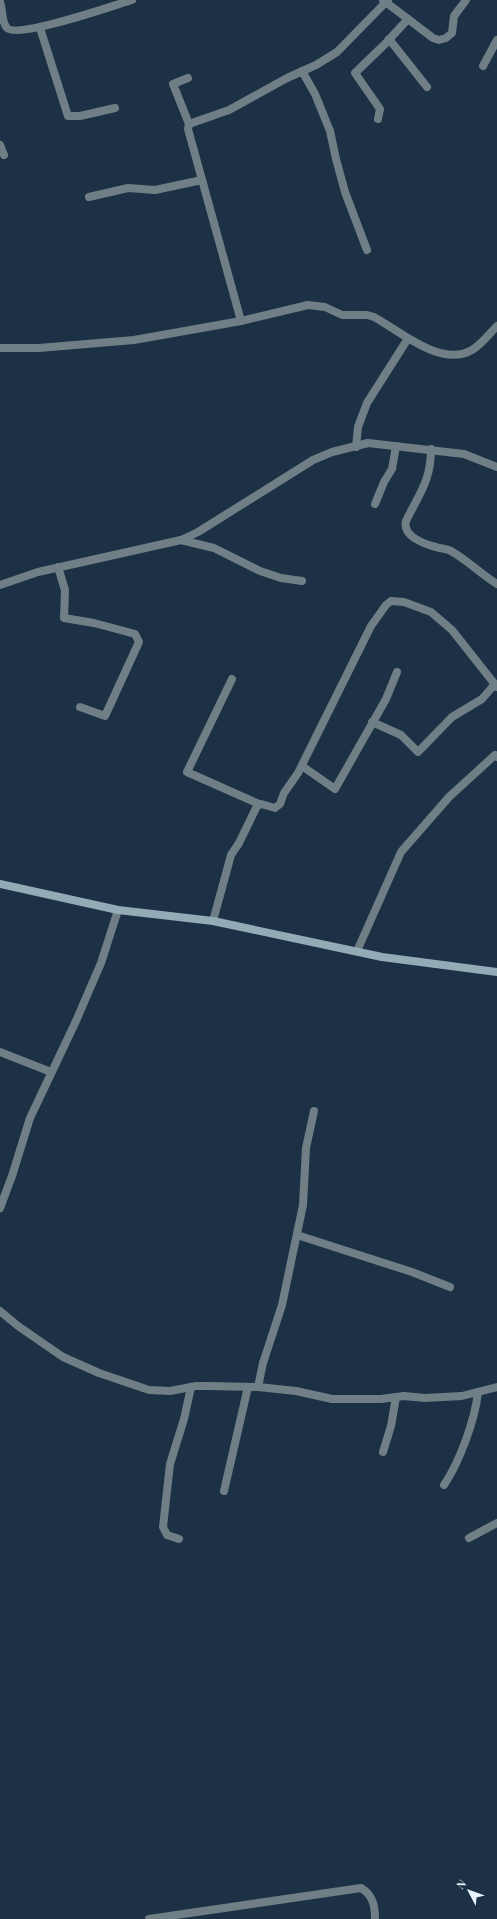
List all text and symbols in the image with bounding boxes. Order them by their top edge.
north arrow [449,1871,489,1911]
text: N [453,1876,469,1892]

